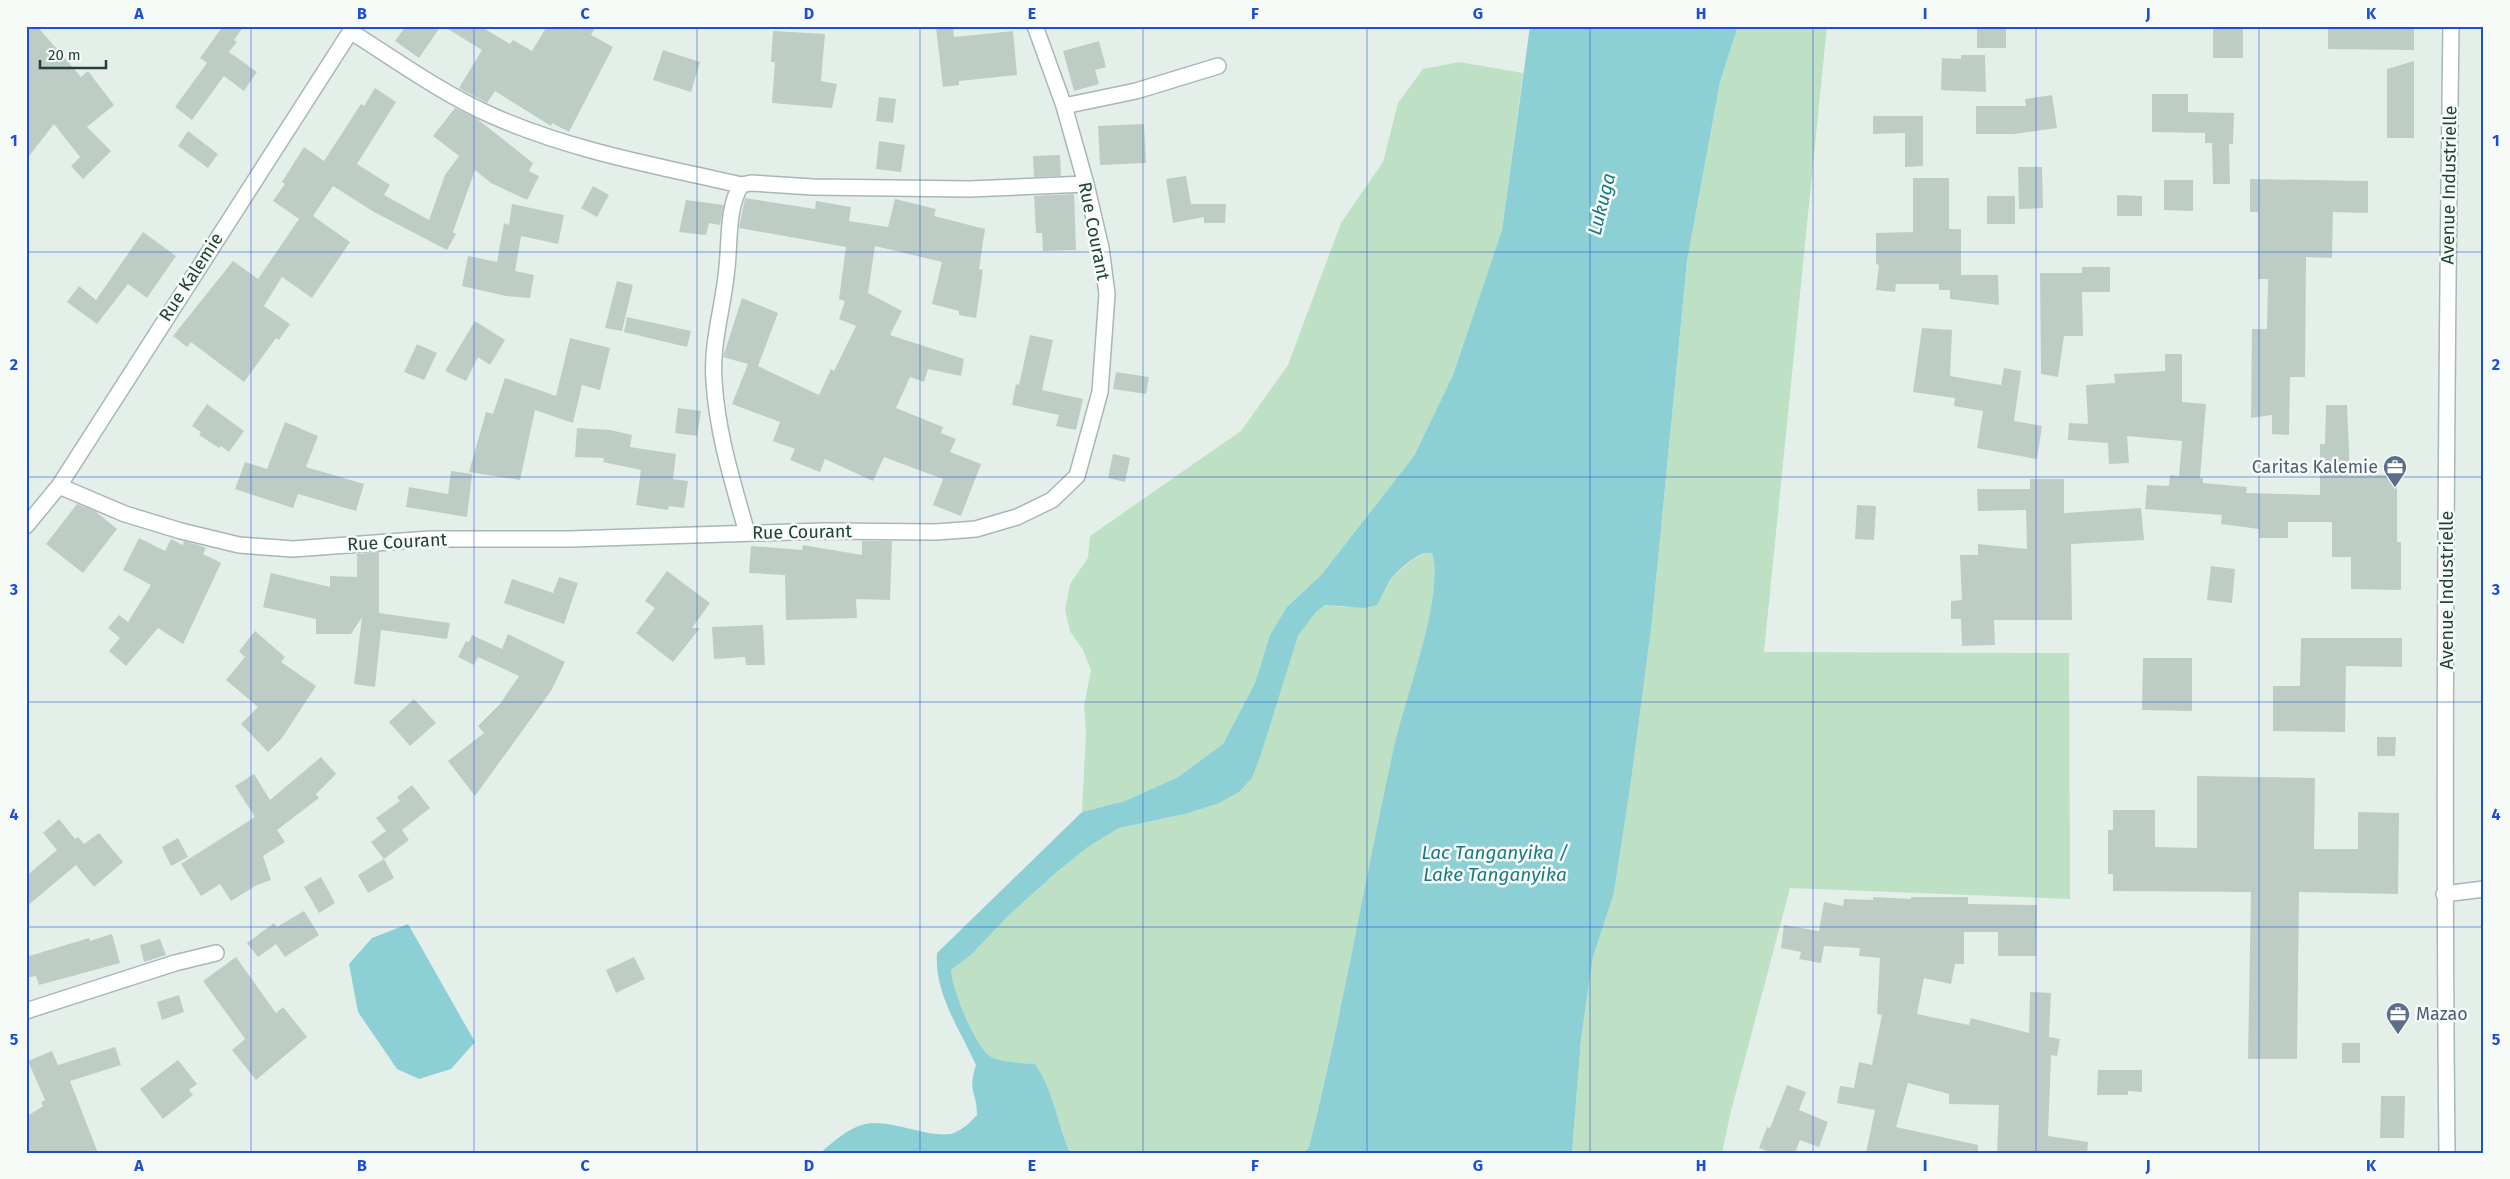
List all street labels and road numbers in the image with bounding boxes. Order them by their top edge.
street label: Avenue Industrielle [2437,106,2461,264]
street label: Rue Courant [1074,180,1114,283]
street label: Rue Kalemie [154,229,228,325]
street label: Avenue Industrielle [2436,511,2458,669]
street label: Rue Courant [752,520,853,544]
street label: Rue Courant [347,528,448,556]

